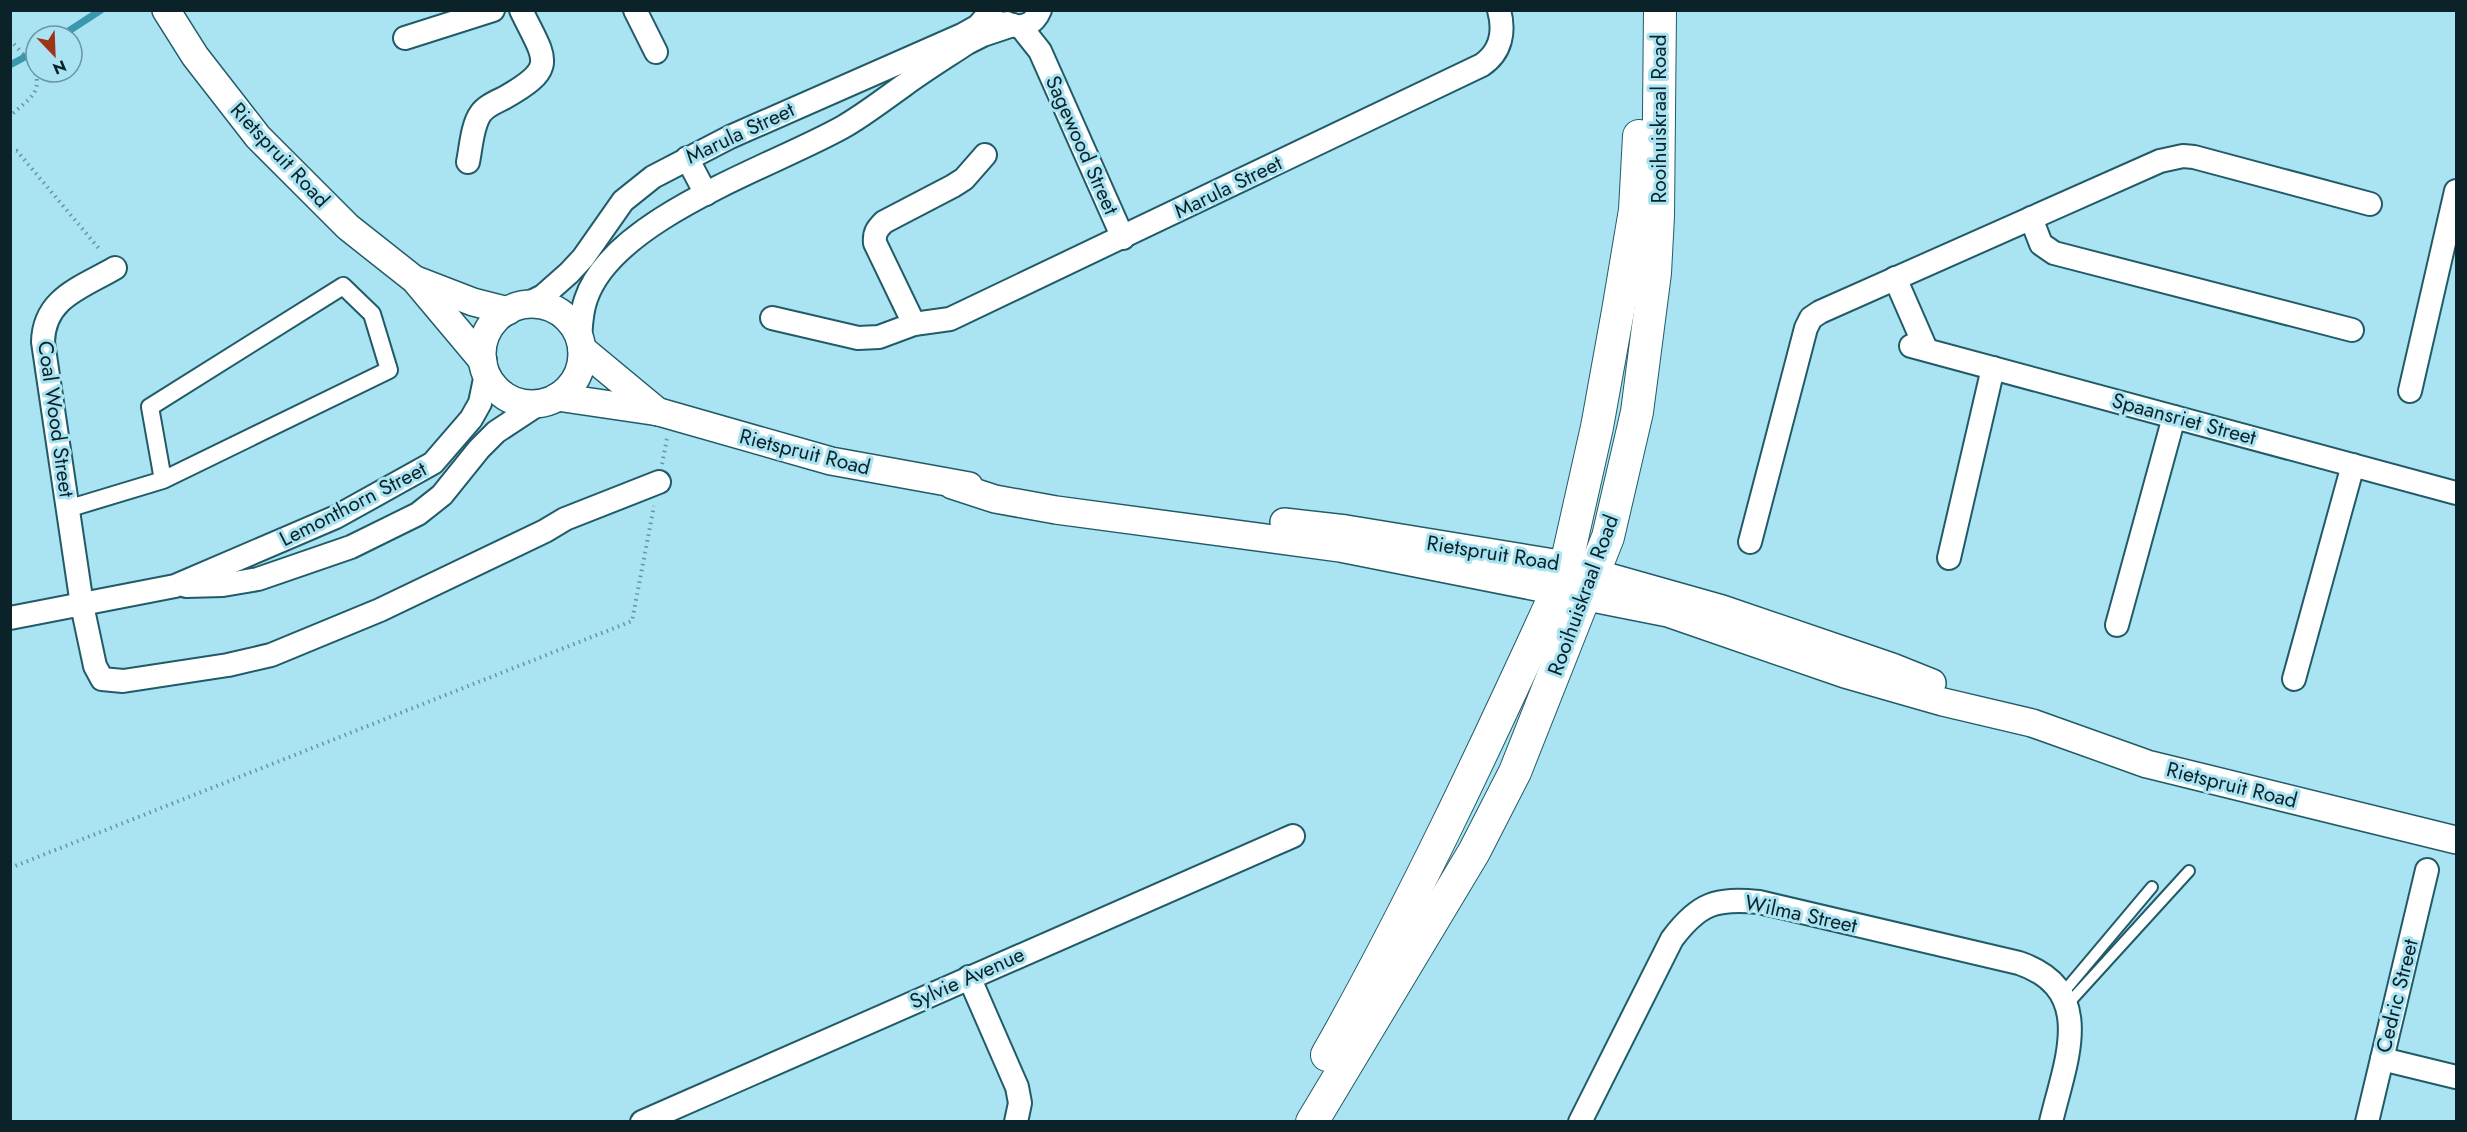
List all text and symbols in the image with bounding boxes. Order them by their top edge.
north arrow [24,24,84,84]
street label: Rooihuiskraal Road [1644,34,1674,204]
text: N [49,54,70,80]
street label: Sagewood Street [1038,71,1126,219]
street label: Marula Street [681,95,799,171]
street label: Rietspruit Road [223,96,337,214]
street label: Marula Street [1169,148,1287,226]
street label: Coal Wood Street [30,339,82,499]
street label: Spaansriet Street [2109,385,2259,453]
street label: Rietspruit Road [736,421,874,483]
street label: Lemonthorn Street [274,454,432,554]
street label: Rooihuiskraal Road [1540,510,1626,680]
street label: Rietspruit Road [1425,528,1561,578]
street label: Rietspruit Road [2163,754,2301,816]
street label: Wilma Street [1742,887,1860,941]
street label: Cedric Street [2368,936,2426,1056]
street label: Sylvie Avenue [905,939,1029,1017]

